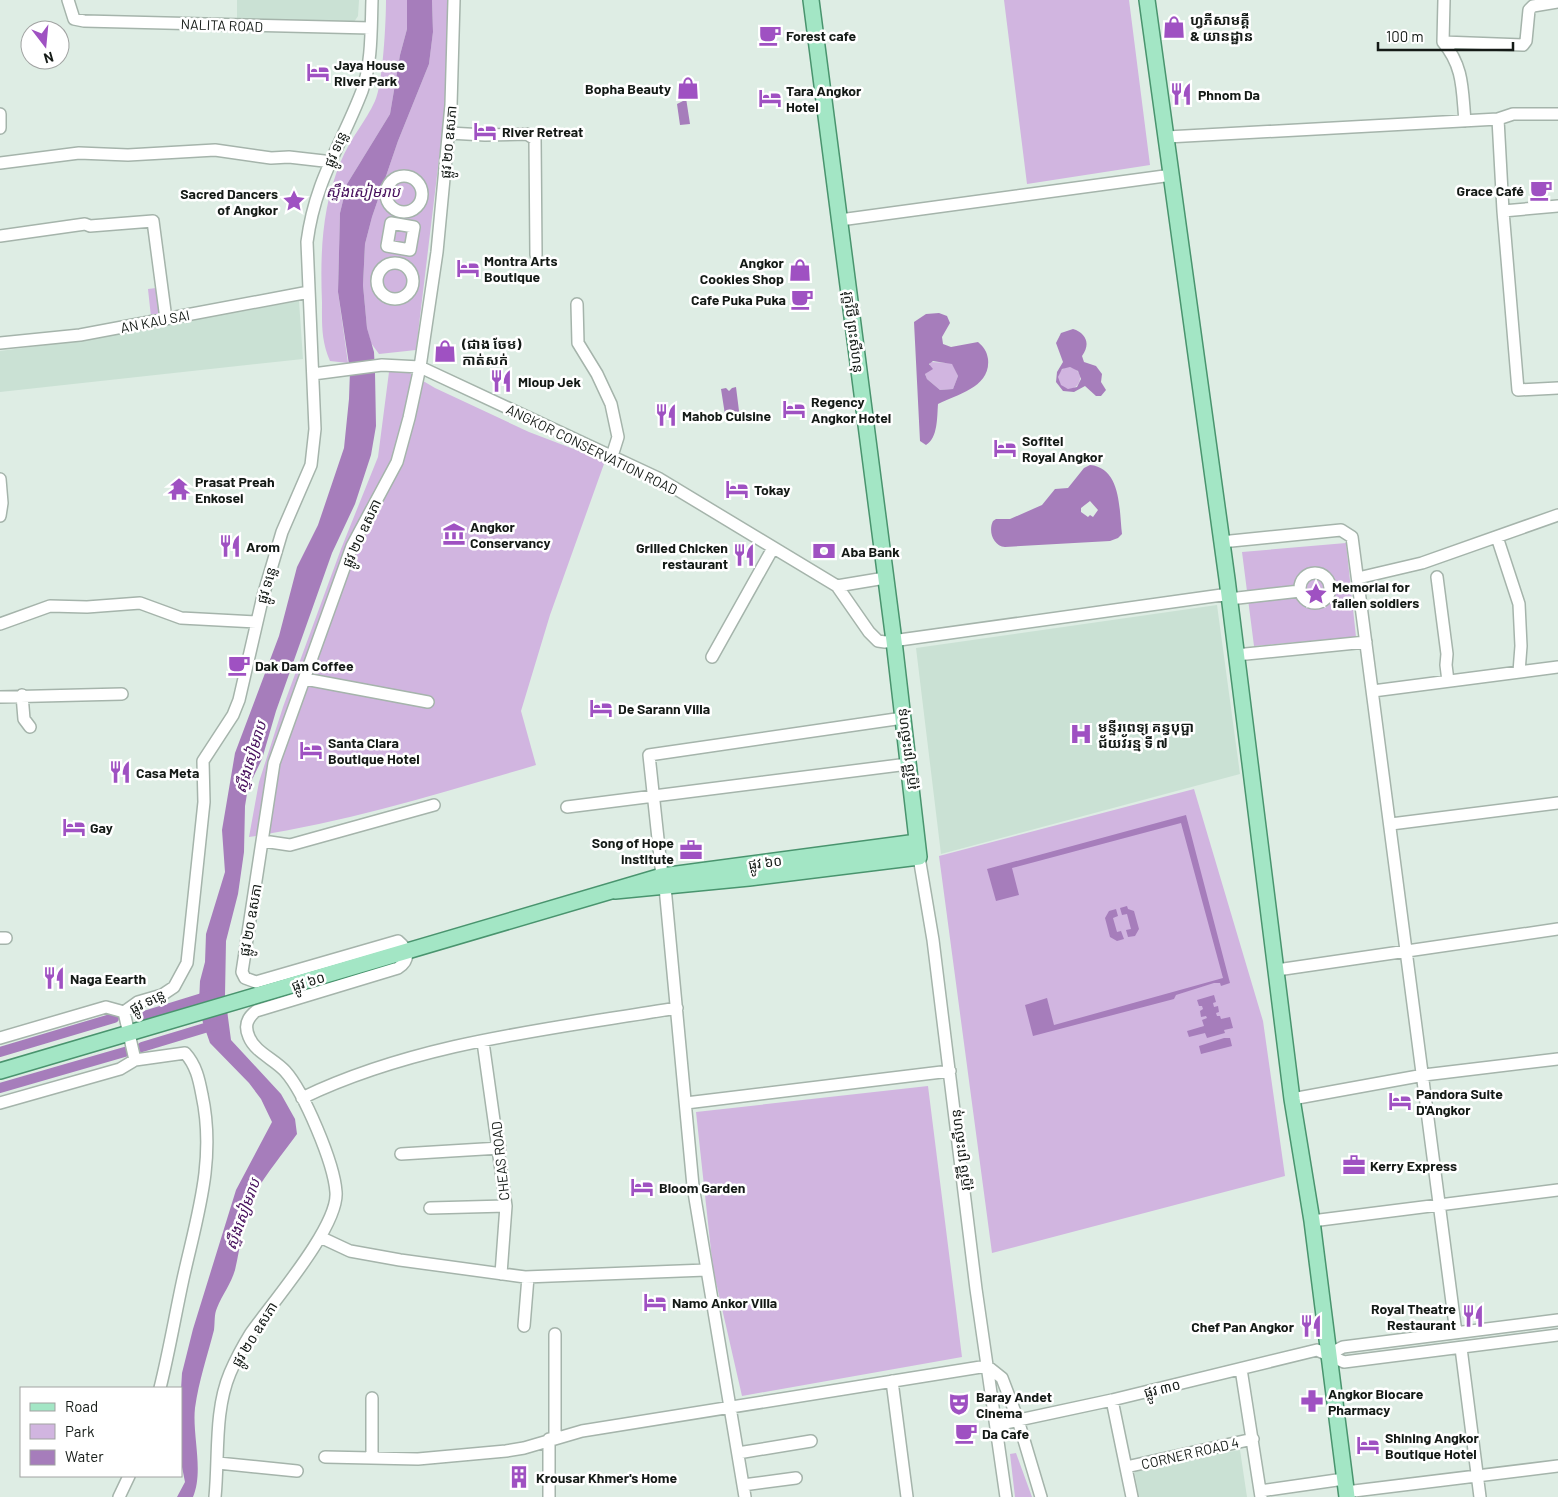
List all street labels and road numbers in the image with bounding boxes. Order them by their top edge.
street label: NALITA ROAD [181,15,263,35]
street label: ផ្លូវ ២០ ឧសភា [436,105,464,180]
street label: ផ្លូវ ទន្លេ [320,128,354,171]
street label: រុក្ខវិថី ព្រះសីហនុ [839,290,867,374]
street label: AN KAU SAI [119,306,191,336]
street label: ANGKOR CONSERVATION ROAD [504,400,680,498]
street label: ផ្លូវ ២០ ឧសភា [338,496,388,572]
street label: ផ្លូវ ទន្លេ [253,565,283,607]
street label: រុក្ខវិថី ព្រះសីហនុ [893,707,921,791]
street label: ផ្លូវ ៦០ [747,851,783,877]
street label: ផ្លូវ ២០ ឧសភា [235,882,269,958]
street label: ផ្លូវ ៦០ [289,968,328,998]
street label: ផ្លូវ ទន្លេ [126,985,169,1021]
street label: រុក្ខវិថី ព្រះសីហនុ [947,1108,975,1192]
street label: CHEAS ROAD [487,1121,513,1201]
street label: ផ្លូវ ២០ ឧសភា [227,1298,284,1372]
street label: ផ្លូវ ៣០ [1142,1375,1183,1405]
street label: CORNER ROAD 4 [1139,1433,1241,1473]

